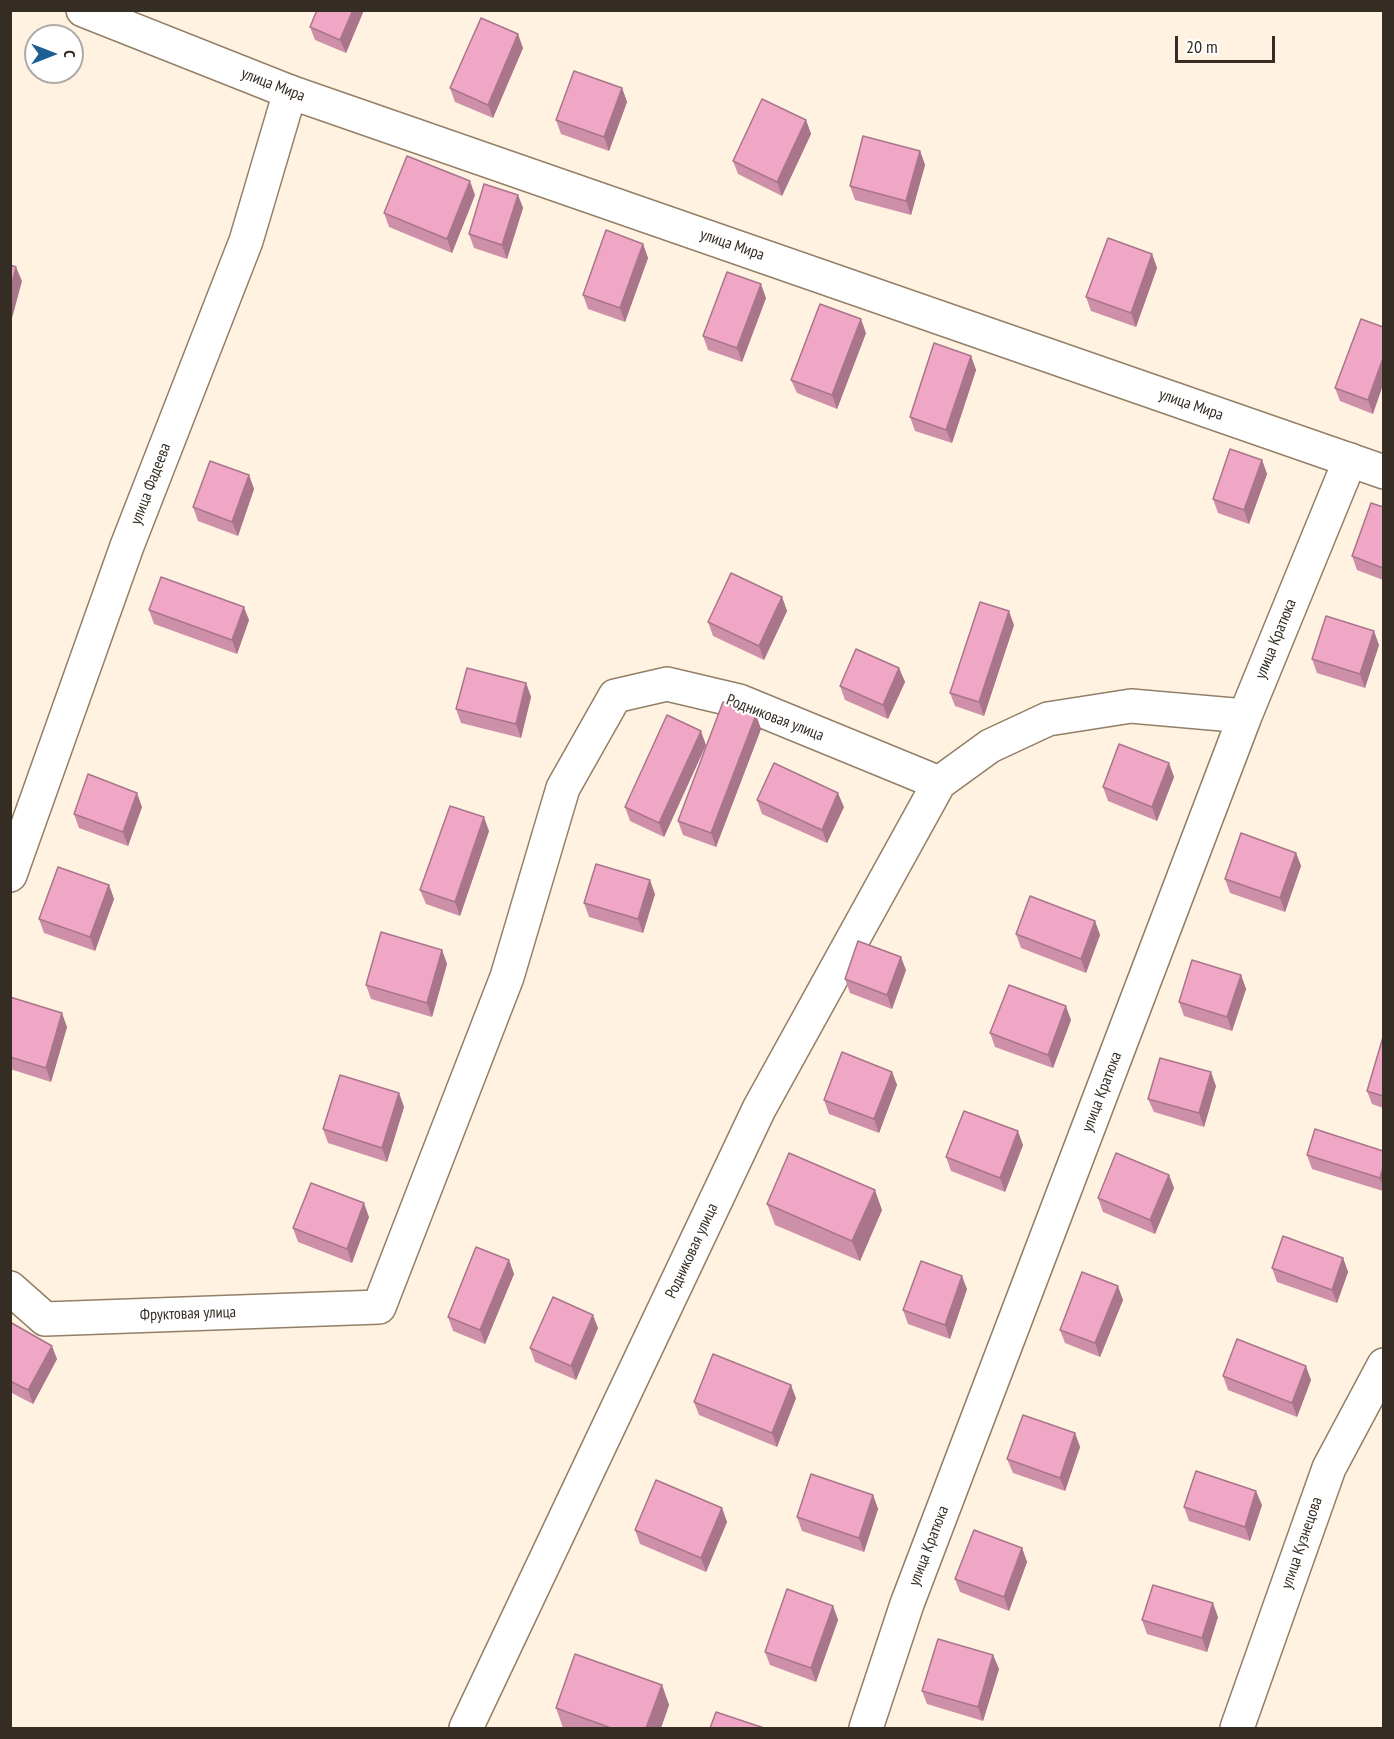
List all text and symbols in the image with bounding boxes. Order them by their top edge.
north arrow [24,24,84,84]
scale bar [1178,24,1278,62]
text: 20 m [1186,35,1218,58]
text: С [60,50,80,58]
street label: улица Мира [238,64,308,106]
street label: улица Мира [697,225,767,265]
street label: улица Мира [1156,385,1226,425]
street label: улица Фадеева [127,441,175,527]
street label: улица Кратюка [1251,596,1301,682]
street label: Родниковая улица [724,691,826,745]
street label: улица Кратюка [1078,1049,1126,1135]
street label: Родниковая улица [662,1200,722,1302]
street label: Фруктовая улица [140,1303,236,1325]
street label: улица Кузнецова [1277,1494,1327,1592]
street label: улица Кратюка [905,1503,953,1589]

